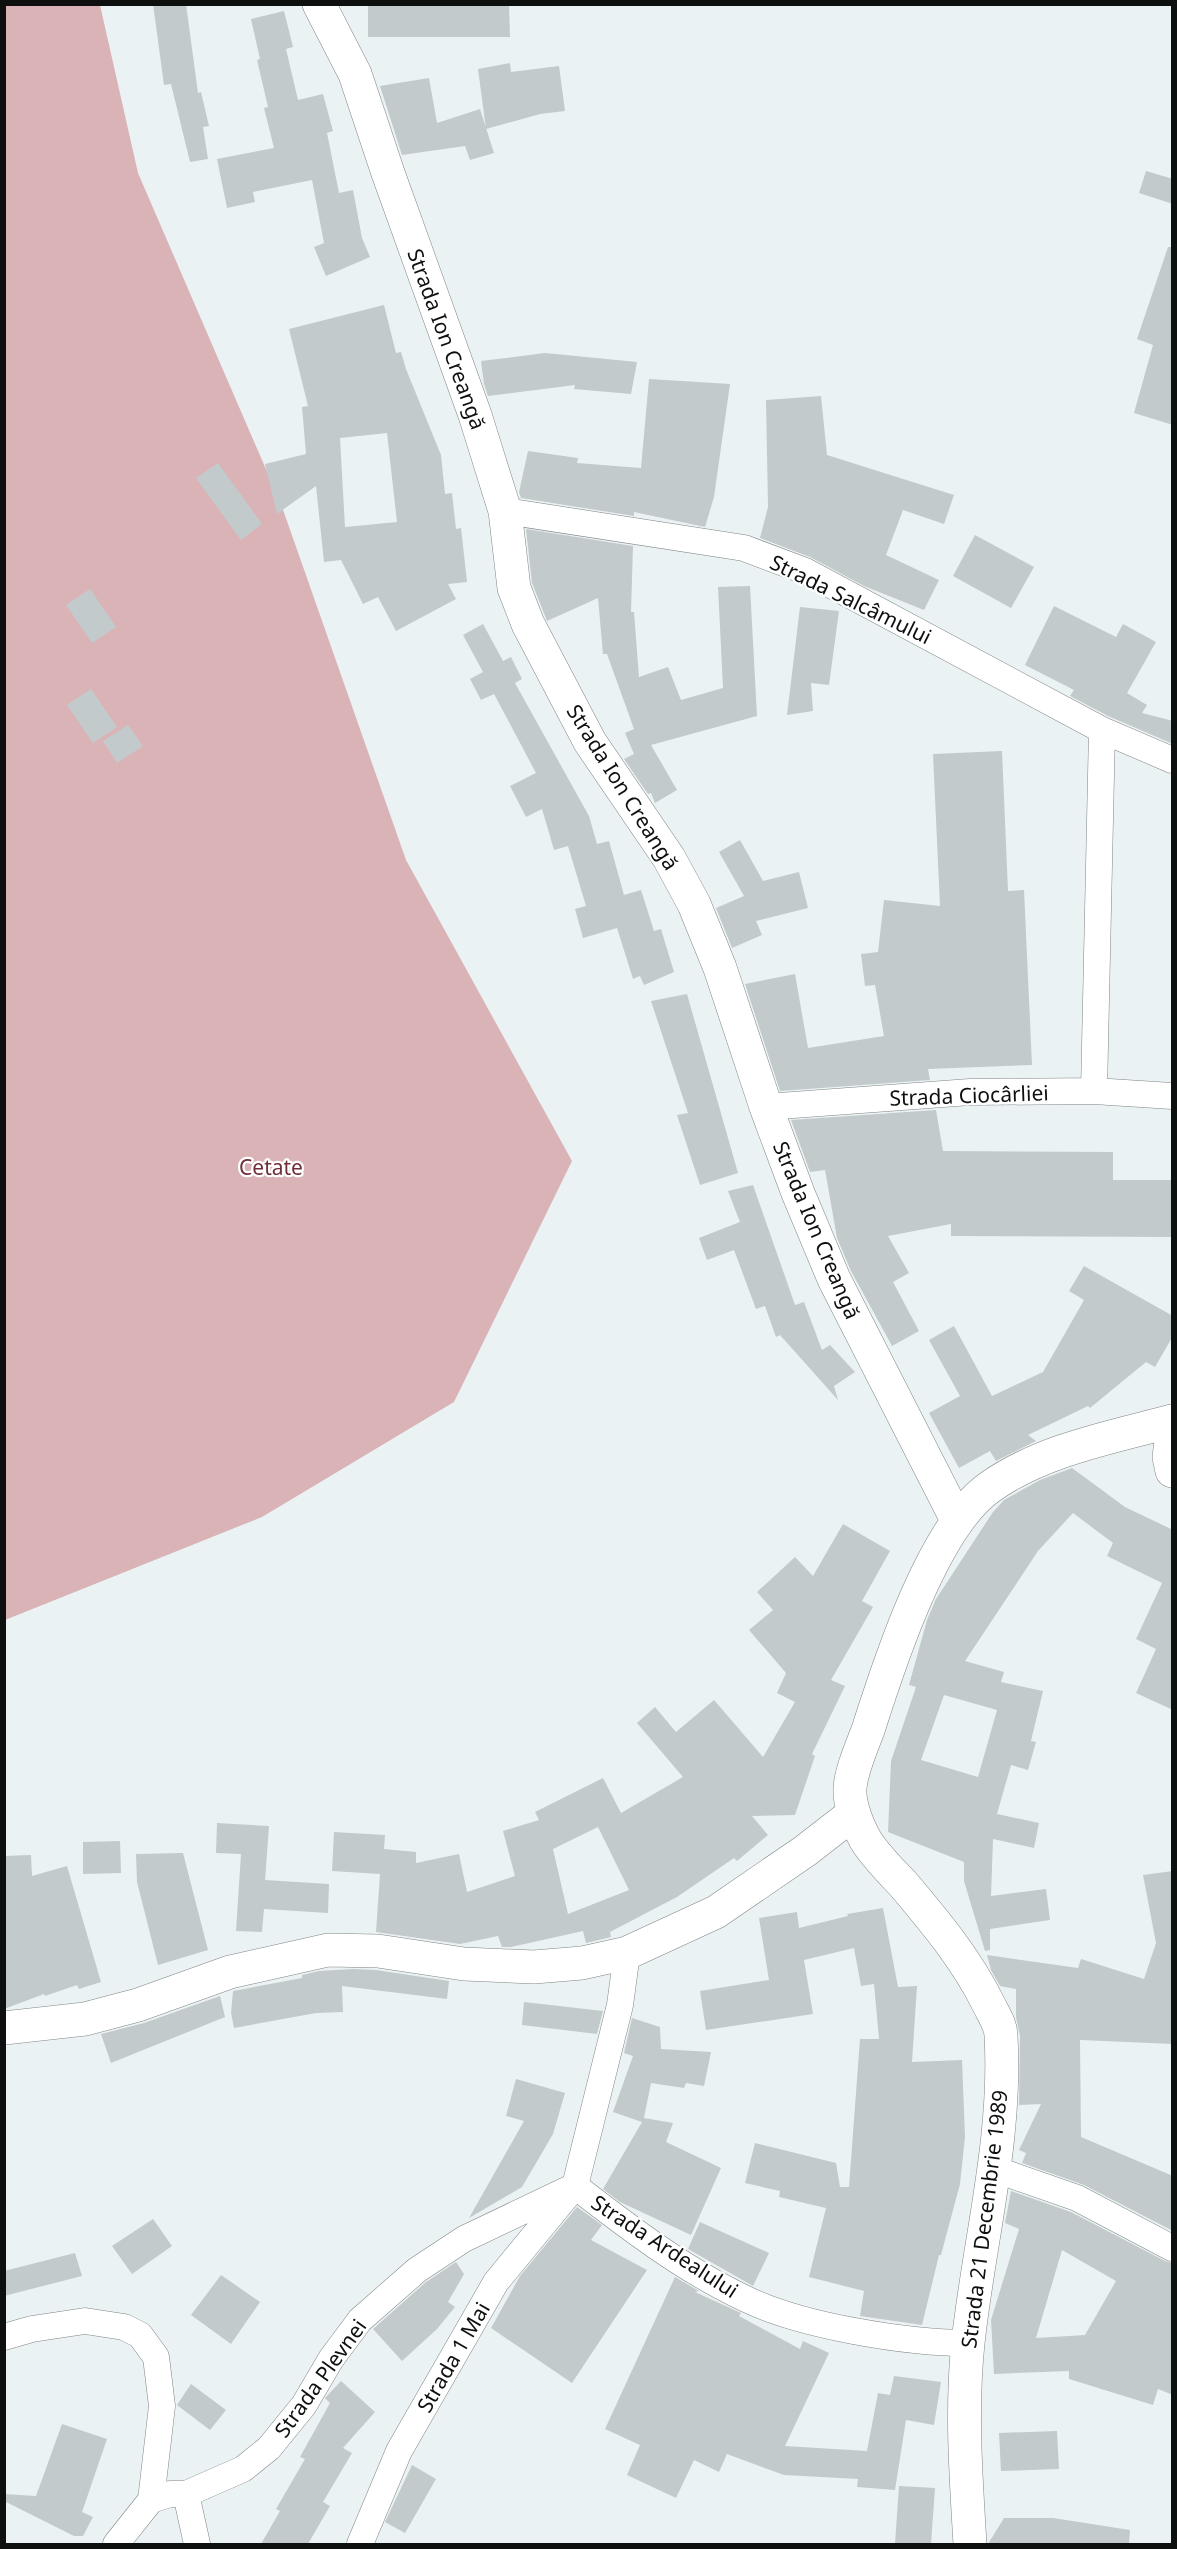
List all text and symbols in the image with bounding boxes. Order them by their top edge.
street label: Strada Ion Creangă [401,245,493,433]
street label: Strada Salcâmului [766,548,936,650]
street label: Strada Ion Creangă [561,699,685,875]
street label: Strada Ciocârliei [889,1078,1049,1112]
street label: Strada Ion Creangă [767,1137,867,1323]
park label: Cetate [239,1153,303,1181]
street label: Strada 21 Decembrie 1989 [954,2088,1014,2350]
street label: Strada Ardealului [586,2188,744,2304]
street label: Strada 1 Mai [410,2297,496,2417]
street label: Strada Plevnei [268,2313,372,2443]

